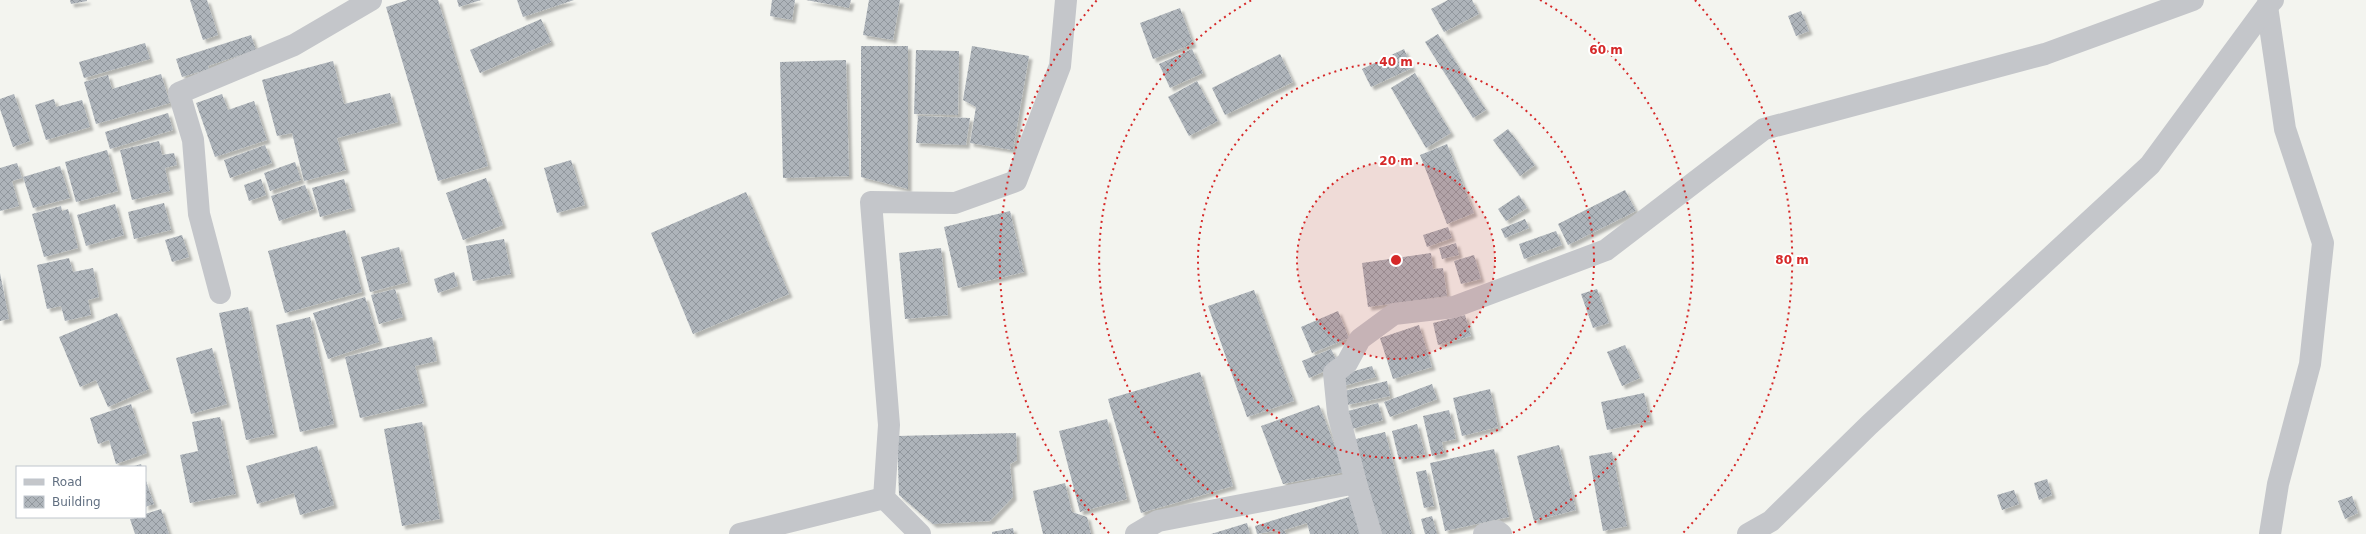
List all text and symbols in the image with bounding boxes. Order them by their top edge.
text: 60 m [1589,43,1623,57]
text: 40 m [1379,55,1413,69]
text: 20 m [1379,154,1413,168]
centre of rings [1389,253,1403,267]
text: 80 m [1775,253,1809,267]
legend [16,466,146,518]
text: Road [52,475,82,489]
text: Building [52,495,101,509]

